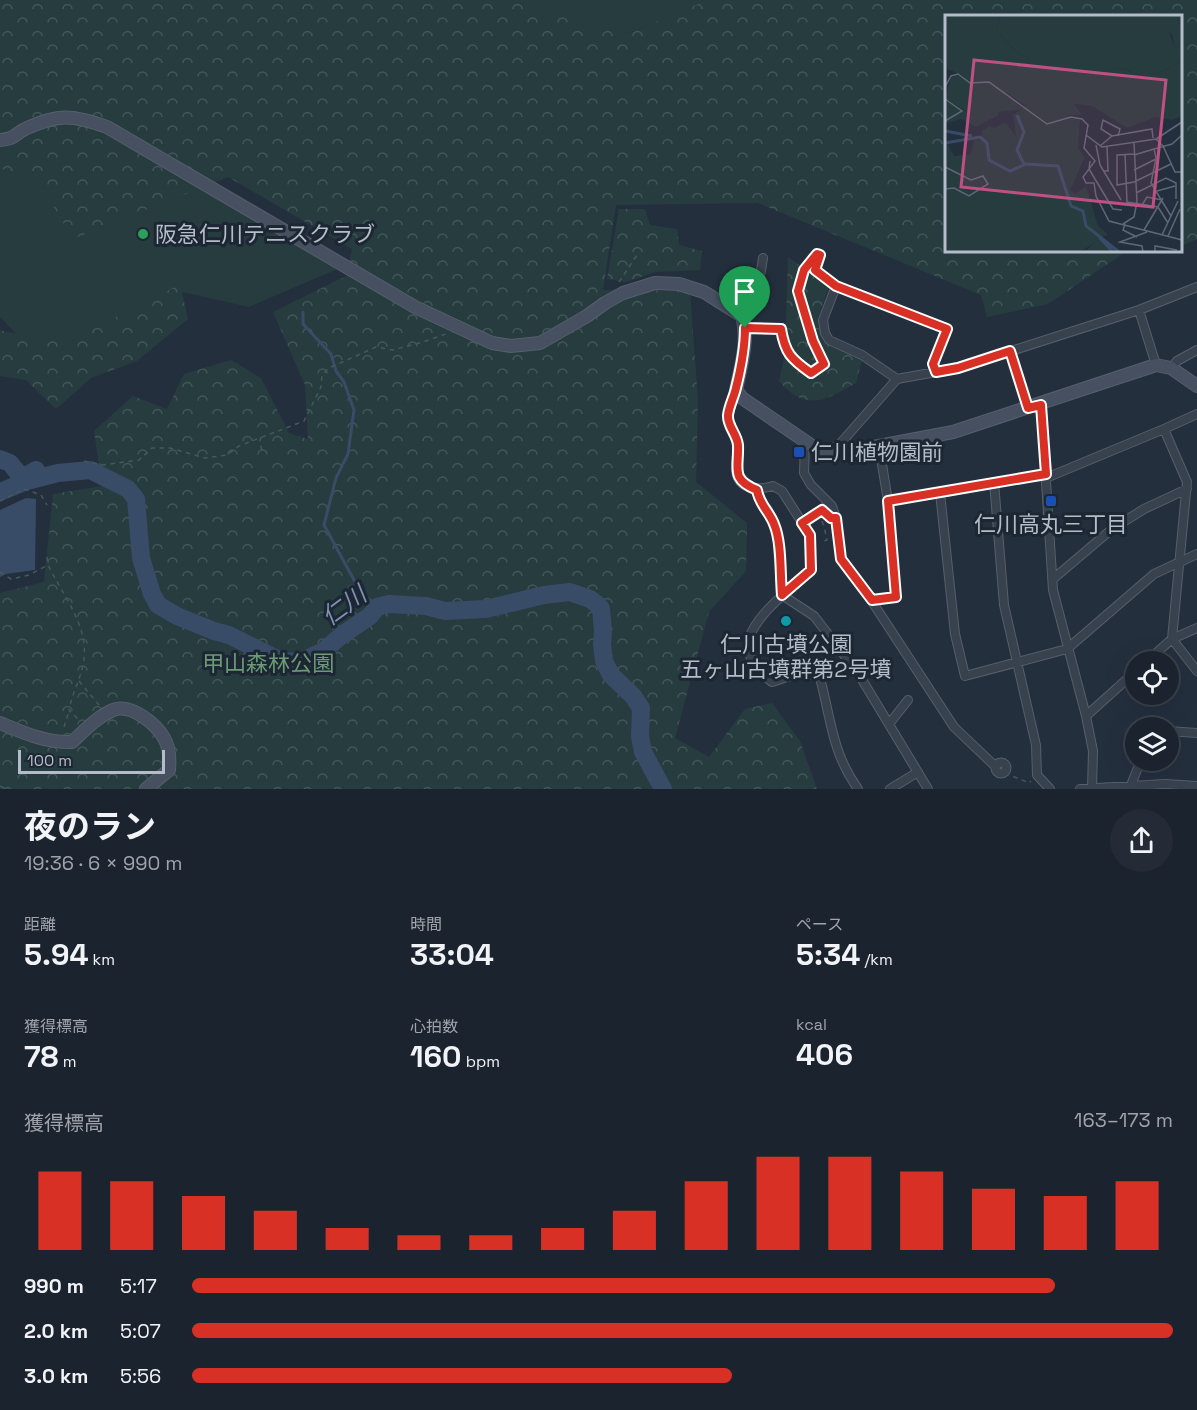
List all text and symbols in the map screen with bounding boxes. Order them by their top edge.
inset map [945,15,1182,252]
place label: 阪急仁川テニスクラブ [155,220,375,248]
marker: 阪急仁川テニスクラブ [136,227,150,241]
pin [719,266,770,328]
icon: arrive [728,275,761,308]
place label: 仁川植物園前 [811,438,943,466]
marker: 仁川植物園前 [792,445,806,459]
marker: 仁川高丸三丁目 [1044,494,1058,508]
place label: 仁川高丸三丁目 [974,510,1128,538]
water label: 仁川 [315,577,375,632]
marker: 仁川古墳公園 五ヶ山古墳群第2号墳 [779,614,793,628]
place label: 仁川古墳公園 五ヶ山古墳群第2号墳 [680,630,892,683]
park label: 甲山森林公園 [202,649,334,677]
map controls [1125,651,1179,771]
button: locate [1125,651,1179,705]
button: layers [1125,717,1179,771]
scale bar [18,747,165,774]
text: 100 m [27,750,72,771]
text: 夜のラン [24,806,156,848]
button: share [1110,809,1173,872]
text: 19:36 · 6 × 990 m [24,850,183,876]
text: 距離 [24,914,56,935]
text: 時間 [410,914,442,935]
text: ペース [796,914,843,935]
text: 5.94 [24,935,89,974]
text: 33:04 [410,935,494,974]
text: 5:34 [796,935,860,974]
text: km [89,949,115,970]
text: /km [860,949,893,970]
text: kcal [796,1014,827,1035]
text: 獲得標高 [24,1016,88,1037]
text: 心拍数 [410,1016,458,1037]
text: 406 [796,1035,853,1074]
text: 78 [24,1037,59,1076]
text: 160 [410,1037,462,1076]
text: m [59,1051,77,1072]
text: bpm [462,1051,500,1072]
text: 163–173 m [1074,1107,1173,1133]
text: 獲得標高 [24,1110,104,1136]
text: 990 m [24,1273,84,1299]
text: 5:17 [120,1273,157,1299]
text: 2.0 km [24,1318,88,1344]
text: 5:07 [120,1318,161,1344]
text: 3.0 km [24,1363,88,1389]
text: 5:56 [120,1363,161,1389]

